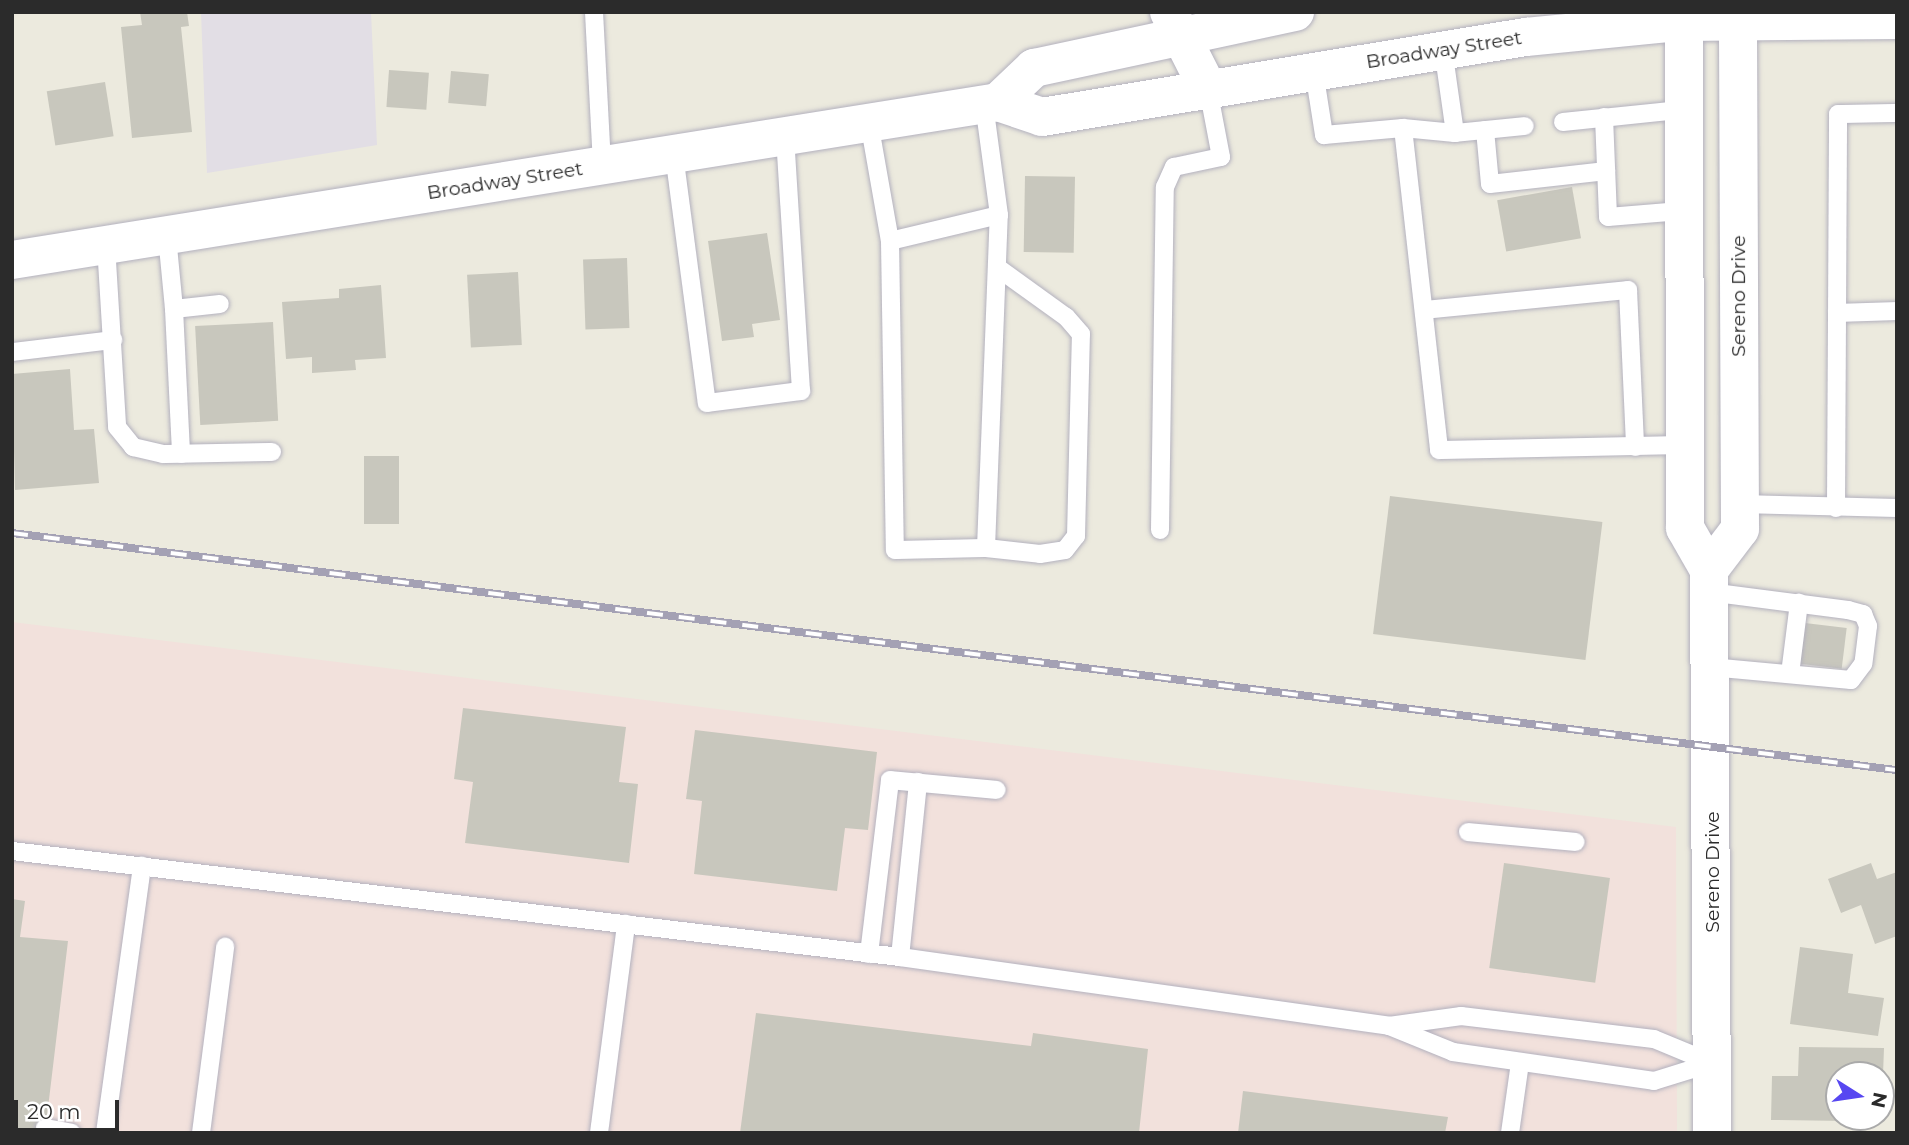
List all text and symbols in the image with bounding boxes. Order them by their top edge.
street label: Broadway Street [1364,26,1524,74]
street label: Broadway Street [425,157,585,205]
street label: Sereno Drive [1728,235,1750,357]
street label: Sereno Drive [1702,811,1724,933]
north arrow [1825,1061,1895,1131]
scale bar [18,1086,122,1130]
text: N [1866,1090,1892,1110]
text: 20 m [27,1099,81,1124]

